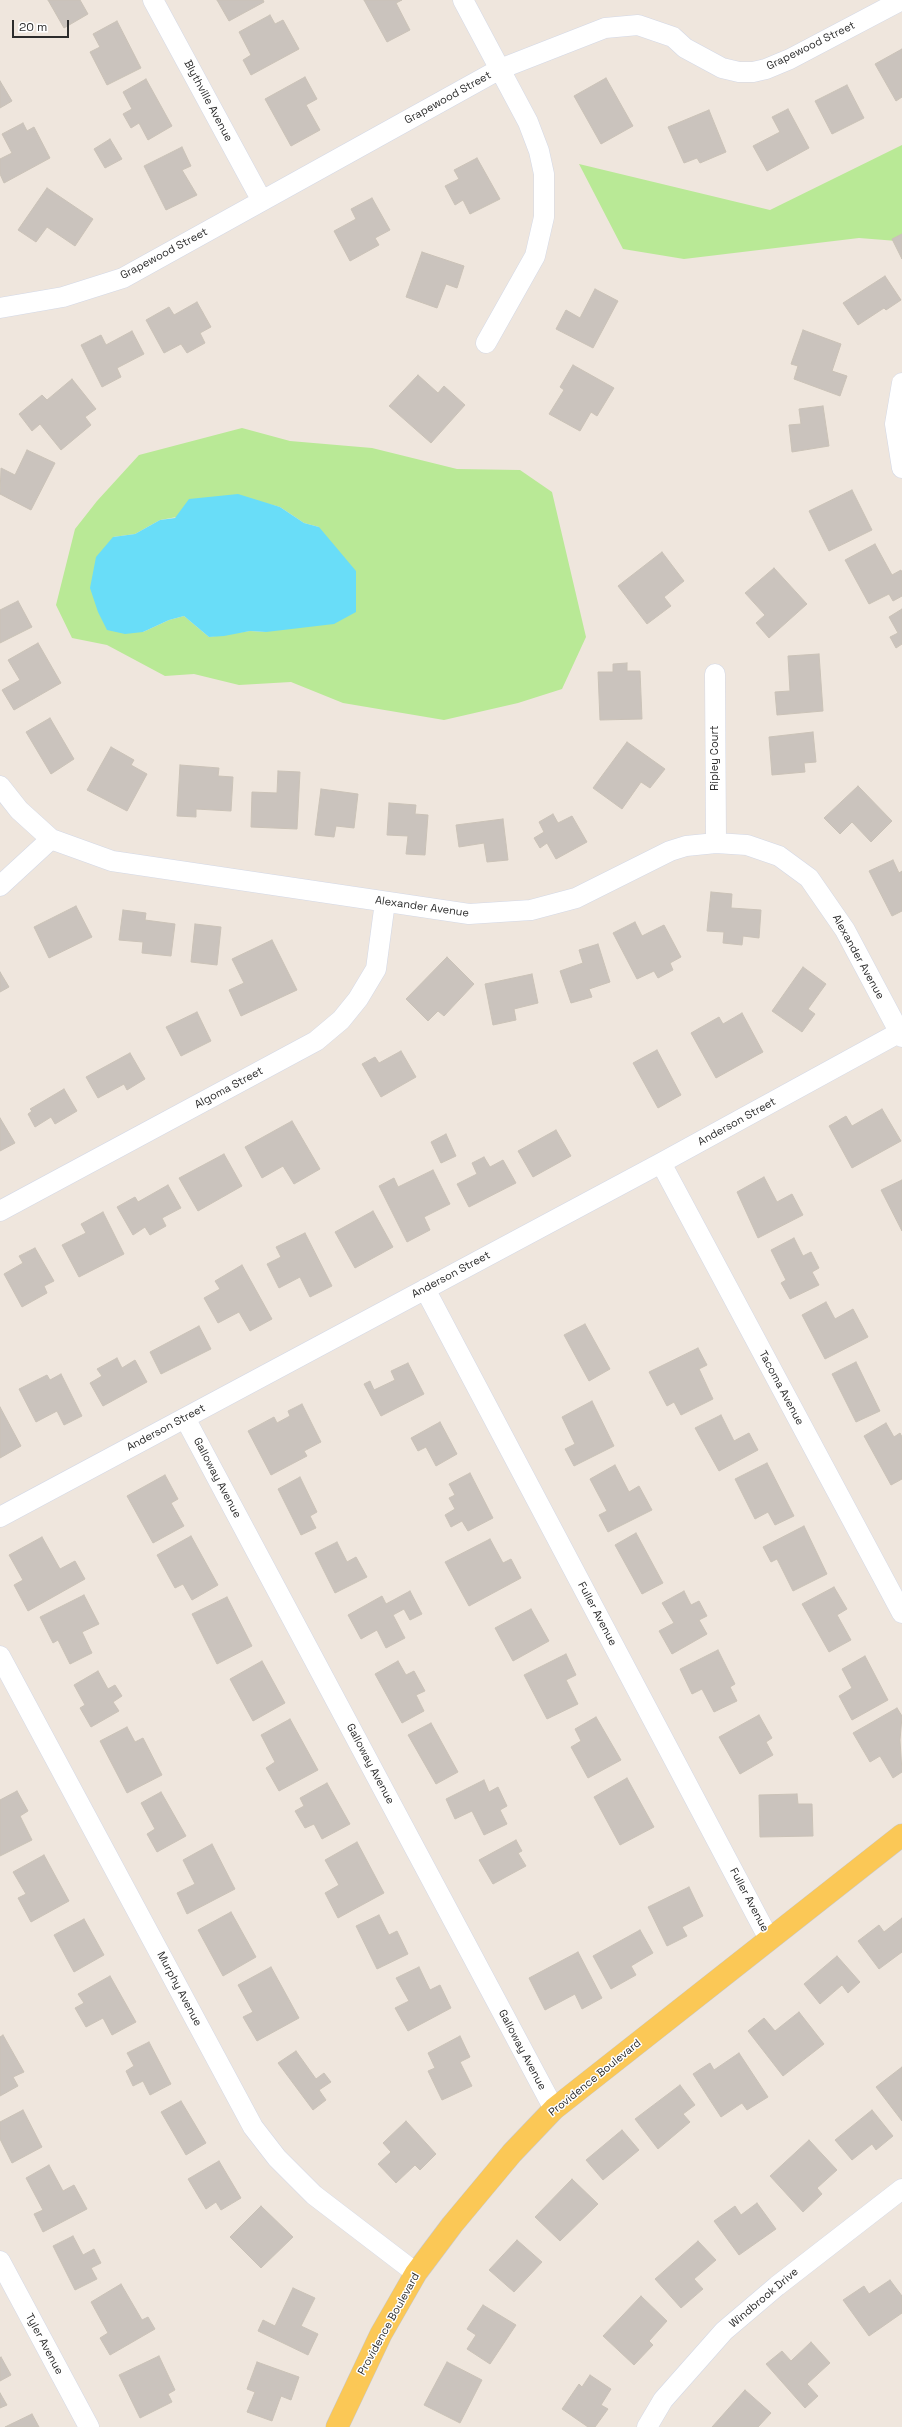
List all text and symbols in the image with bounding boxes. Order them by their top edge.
scale bar [14,12,71,38]
text: 20 m [19,19,47,35]
street label: Grapewood Street [765,19,857,73]
street label: Blythville Avenue [181,58,235,144]
street label: Grapewood Street [402,69,494,127]
street label: Grapewood Street [118,225,210,283]
street label: Ripley Court [708,725,722,791]
street label: Alexander Avenue [374,894,470,920]
street label: Alexander Avenue [829,912,887,1002]
street label: Algoma Street [192,1064,266,1112]
street label: Anderson Street [696,1095,778,1149]
street label: Anderson Street [409,1249,493,1301]
street label: Tacoma Avenue [756,1348,806,1428]
street label: Anderson Street [124,1402,208,1454]
street label: Galloway Avenue [190,1436,244,1520]
street label: Fuller Avenue [575,1580,619,1648]
street label: Galloway Avenue [343,1722,397,1806]
street label: Fuller Avenue [727,1866,771,1934]
street label: Murphy Avenue [154,1949,204,2029]
street label: Galloway Avenue [495,2008,549,2092]
street label: Providence Boulevard [546,2037,644,2119]
street label: Windbrook Drive [727,2265,801,2331]
street label: Providence Boulevard [355,2271,423,2377]
street label: Tyler Avenue [22,2311,66,2377]

